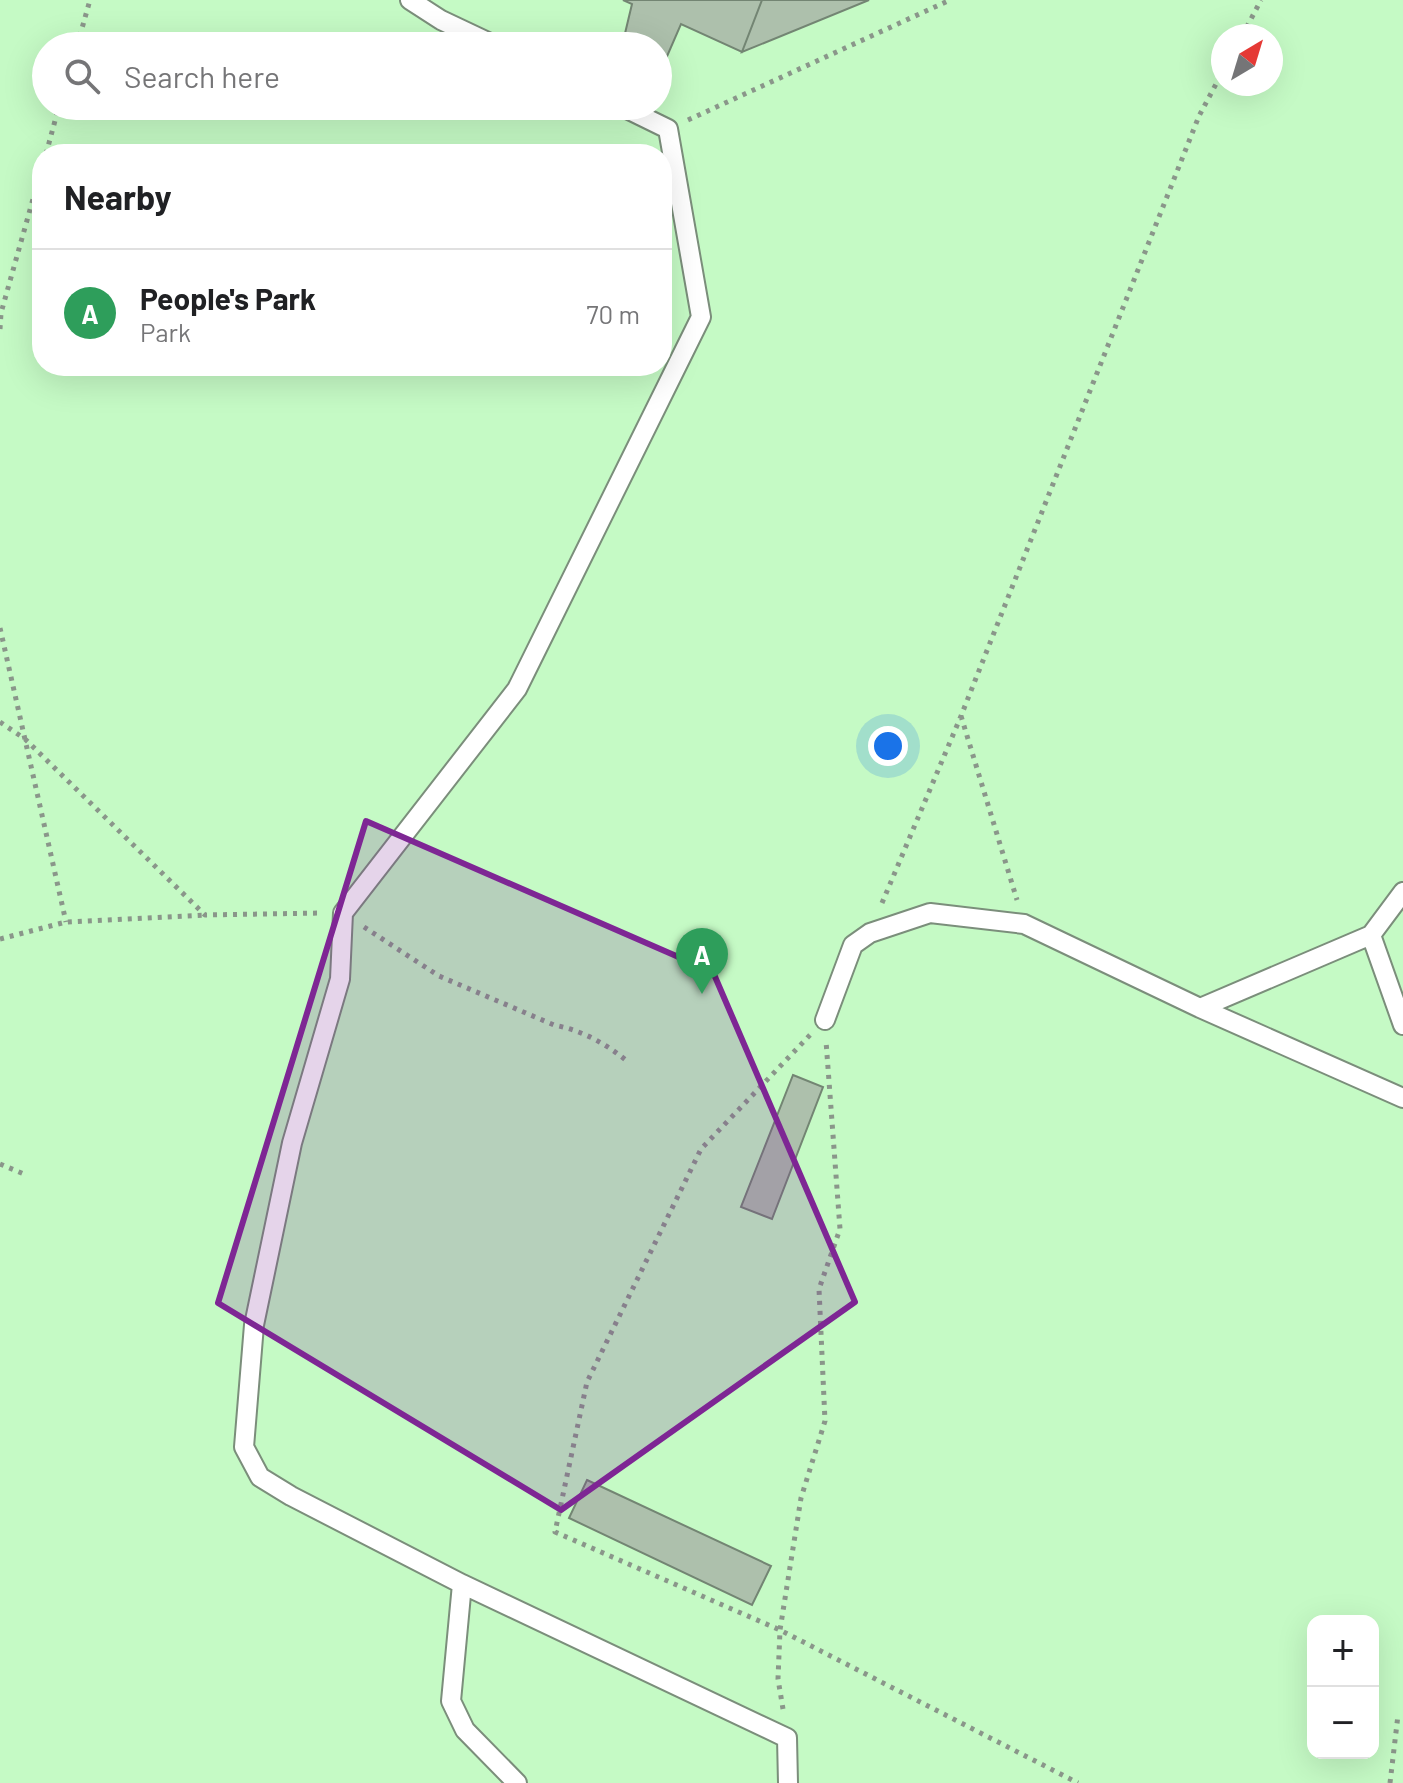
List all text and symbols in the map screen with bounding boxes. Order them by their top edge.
north arrow [1211,24,1283,96]
search box [32,32,672,120]
icon: search [60,54,104,98]
text: Search here [124,58,280,94]
text: Nearby [64,176,172,217]
text: People's Park [140,280,316,316]
text: A [81,298,99,329]
text: 70 m [586,298,640,329]
text: Park [140,316,191,347]
your location [868,726,908,766]
pin: A [676,928,728,994]
map controls [1307,1615,1379,1759]
button: + [1307,1615,1379,1687]
button: − [1307,1687,1379,1759]

